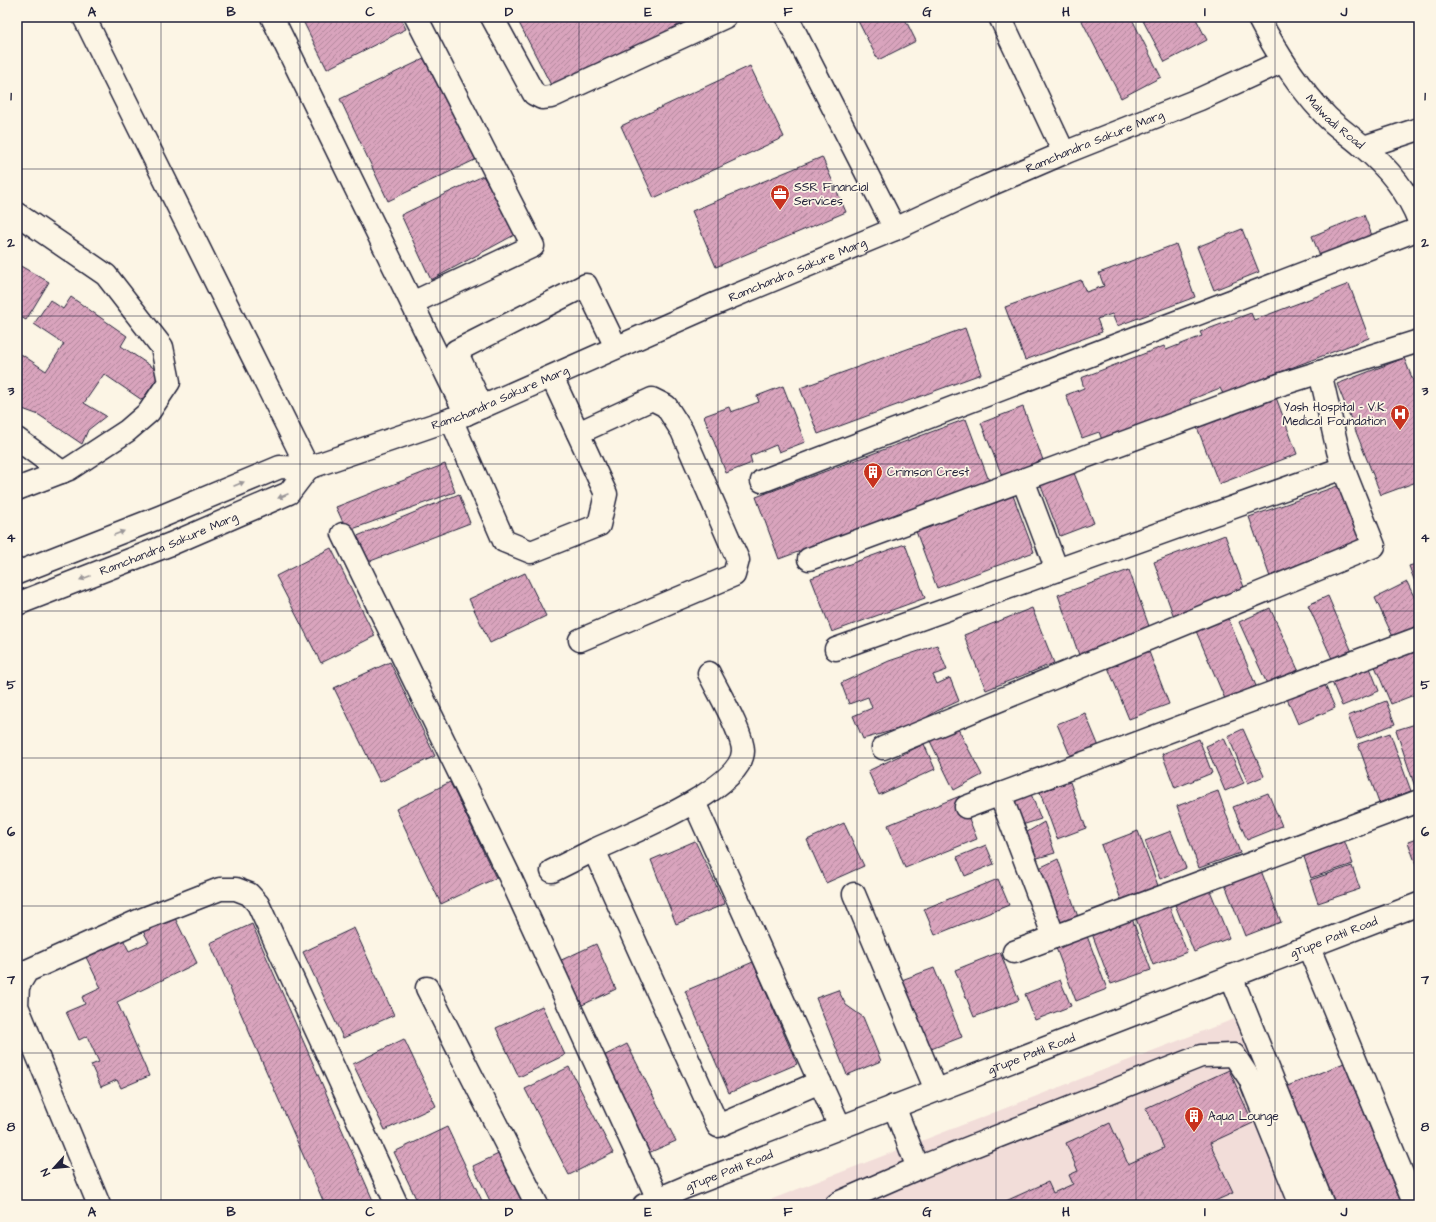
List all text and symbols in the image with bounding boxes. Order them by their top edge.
text: A [88,3,97,21]
text: B [226,3,236,21]
text: C [365,3,375,21]
text: D [505,3,514,21]
text: E [644,3,652,21]
text: F [783,3,793,21]
text: G [922,3,932,21]
text: H [1062,3,1070,21]
text: I [1204,3,1206,21]
text: J [1340,3,1348,21]
text: 1 [10,87,12,105]
text: 1 [1424,87,1426,105]
street label: Malwadi Road [1301,91,1368,153]
street label: Ramchandra Sakure Marg [1023,106,1167,177]
place label: SSR Financial Services [794,179,869,210]
office icon: SSR Financial Services [769,183,791,211]
text: 2 [6,234,15,252]
street label: Ramchandra Sakure Marg [726,234,869,306]
text: 2 [1420,234,1429,252]
street label: Ramchandra Sakure Marg [429,362,572,434]
text: 3 [7,382,15,400]
text: 3 [1421,382,1429,400]
place label: Yash Hospital - V.K. Medical Foundation [1282,399,1386,430]
hospital icon: Yash Hospital - V.K. Medical Foundation [1389,403,1411,431]
building icon: Crimson Crest [862,461,884,489]
place label: Crimson Crest [887,464,969,481]
one-way arrow [233,481,245,487]
one-way arrow [277,493,288,499]
street label: Ramchandra Sakure Marg [97,508,241,580]
text: 4 [7,529,16,547]
text: 4 [1421,529,1430,547]
one-way arrow [113,530,125,536]
one-way arrow [78,575,90,581]
text: 5 [6,676,16,694]
text: 5 [1420,676,1430,694]
text: 6 [7,823,16,841]
text: 6 [1421,823,1430,841]
street label: gTupe Patil Road [1288,913,1380,963]
text: 7 [6,971,16,989]
text: 7 [1420,971,1430,989]
street label: gTupe Patil Road [985,1030,1078,1080]
building icon: Aqua Lounge [1183,1105,1205,1133]
place label: Aqua Lounge [1208,1108,1279,1126]
text: 8 [7,1118,16,1136]
text: 8 [1421,1118,1430,1136]
street label: gTupe Patil Road [683,1146,776,1196]
north arrow [34,1148,74,1188]
text: N [37,1166,54,1179]
text: A [88,1203,97,1221]
text: B [226,1203,236,1221]
text: C [365,1203,375,1221]
text: D [505,1203,514,1221]
text: E [644,1203,652,1221]
text: F [783,1203,793,1221]
text: G [922,1203,932,1221]
text: H [1062,1203,1070,1221]
text: I [1204,1203,1206,1221]
text: J [1340,1203,1348,1221]

